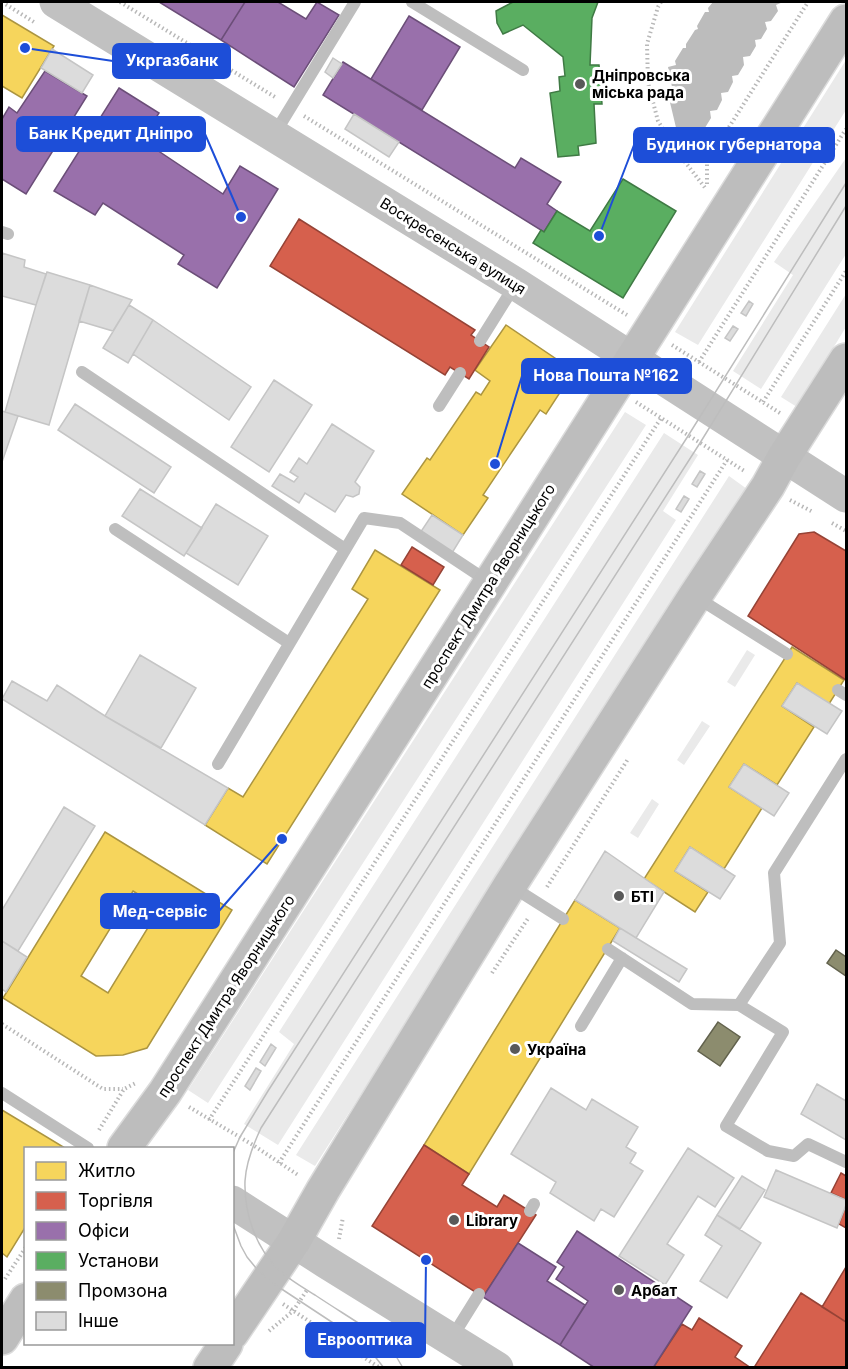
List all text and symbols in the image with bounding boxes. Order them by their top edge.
callout: Укргазбанк [113,44,230,78]
text: Укргазбанк [126,50,219,70]
place label: Дніпровська міська рада [592,66,690,102]
marker: Дніпровська міська рада [573,77,587,91]
callout: Банк Кредит Дніпро [17,117,205,151]
text: Банк Кредит Дніпро [29,123,193,143]
callout: Будинок губернатора [634,128,834,162]
text: Будинок губернатора [646,134,822,154]
street label: Воскресенська вулиця [377,193,529,299]
callout: Нова Пошта №162 [522,359,691,393]
text: Нова Пошта №162 [533,365,679,385]
street label: проспект Дмитра Яворницького [417,480,559,692]
place label: БТІ [631,887,654,906]
marker: БТІ [612,889,626,903]
street label: проспект Дмитра Яворницького [153,891,299,1101]
callout: Мед-сервіс [101,894,219,928]
text: Мед-сервіс [113,901,207,921]
place label: Україна [527,1040,586,1059]
marker: Україна [508,1042,522,1056]
legend [24,1147,234,1345]
text: Житло [78,1160,135,1181]
text: Торгівля [78,1190,153,1211]
place label: Library [466,1211,518,1230]
marker: Library [447,1213,461,1227]
text: Офіси [78,1220,129,1241]
text: Установи [78,1250,159,1271]
text: Промзона [78,1280,168,1301]
place label: Арбат [631,1281,678,1300]
marker: Арбат [612,1283,626,1297]
text: Інше [78,1310,119,1331]
callout: Еврооптика [306,1323,425,1357]
text: Еврооптика [317,1329,413,1349]

